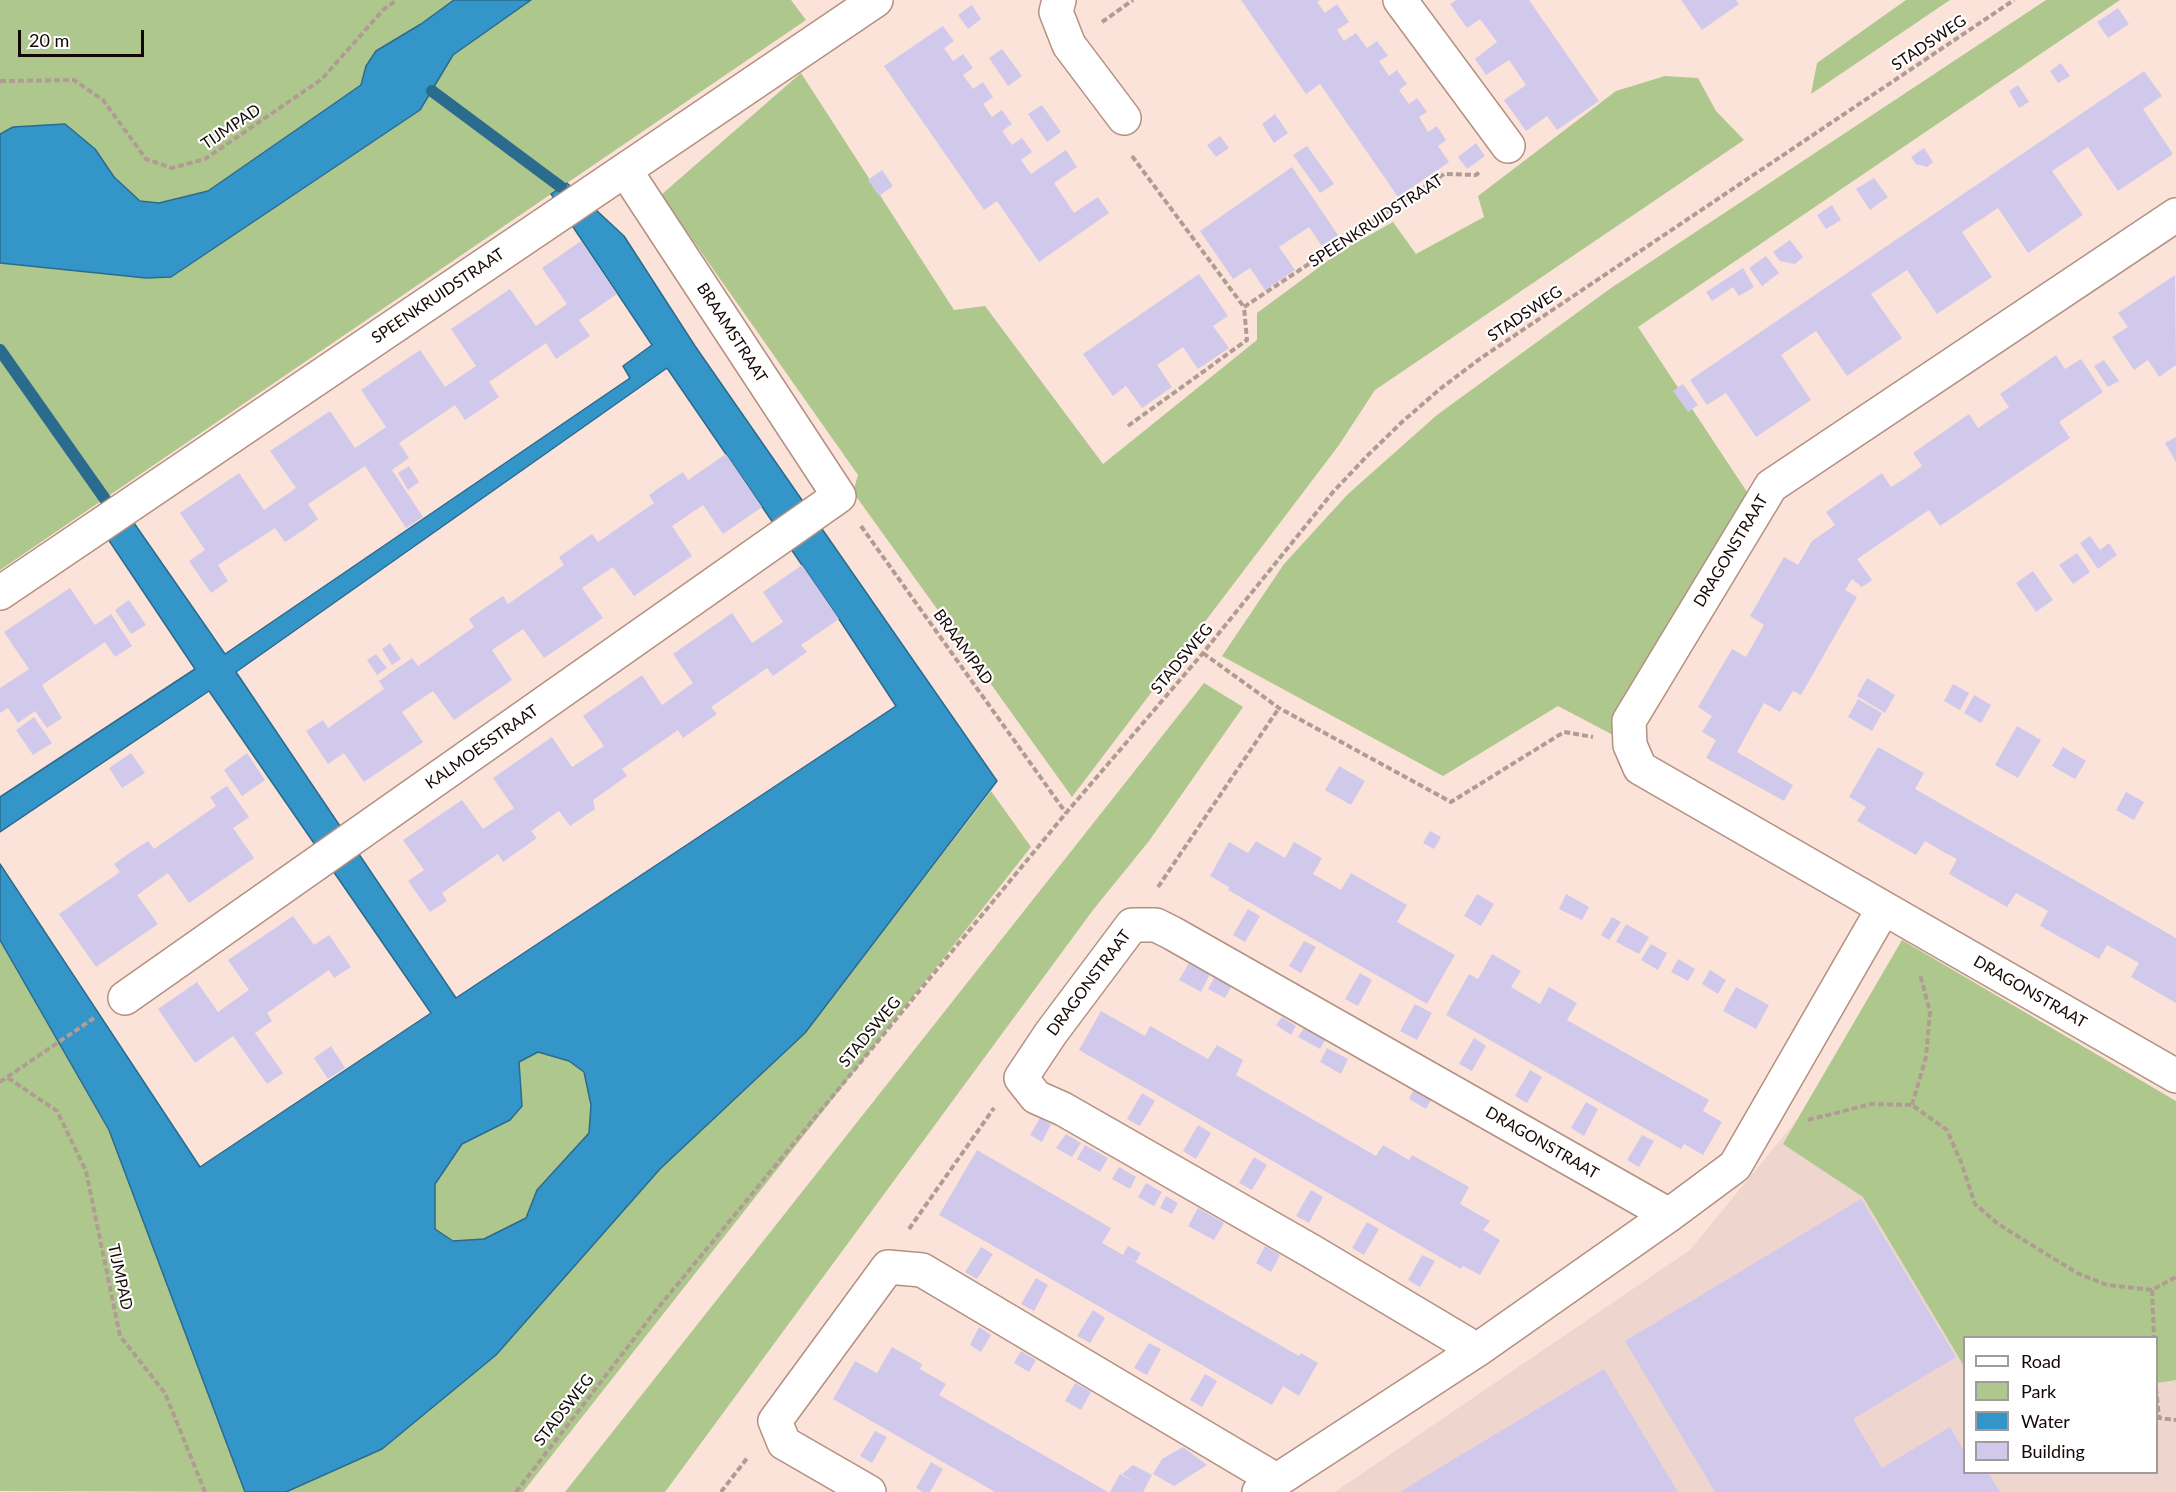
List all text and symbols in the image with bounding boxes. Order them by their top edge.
street label: STADSWEG [1888,11,1970,75]
scale bar [21,18,147,56]
text: 20 m [29,29,69,51]
street label: TIJMPAD [198,100,264,154]
street label: SPEENKRUIDSTRAAT [1305,170,1447,272]
street label: SPEENKRUIDSTRAAT [368,244,508,348]
street label: BRAAMSTRAAT [693,280,771,386]
street label: STADSWEG [1484,282,1566,346]
street label: DRAGONSTRAAT [1690,491,1772,611]
street label: BRAAMPAD [929,605,997,689]
street label: STADSWEG [1147,620,1217,698]
street label: KALMOESSTRAAT [422,701,542,793]
street label: DRAGONSTRAAT [1043,926,1135,1040]
street label: DRAGONSTRAAT [1970,952,2090,1032]
street label: STADSWEG [835,993,905,1071]
street label: DRAGONSTRAAT [1482,1103,1602,1183]
street label: TIJMPAD [104,1242,136,1312]
legend [1963,1336,2158,1474]
text: Road [2021,1350,2061,1372]
street label: STADSWEG [530,1370,598,1450]
text: Park [2021,1380,2056,1402]
text: Water [2021,1410,2070,1432]
text: Building [2021,1440,2085,1462]

